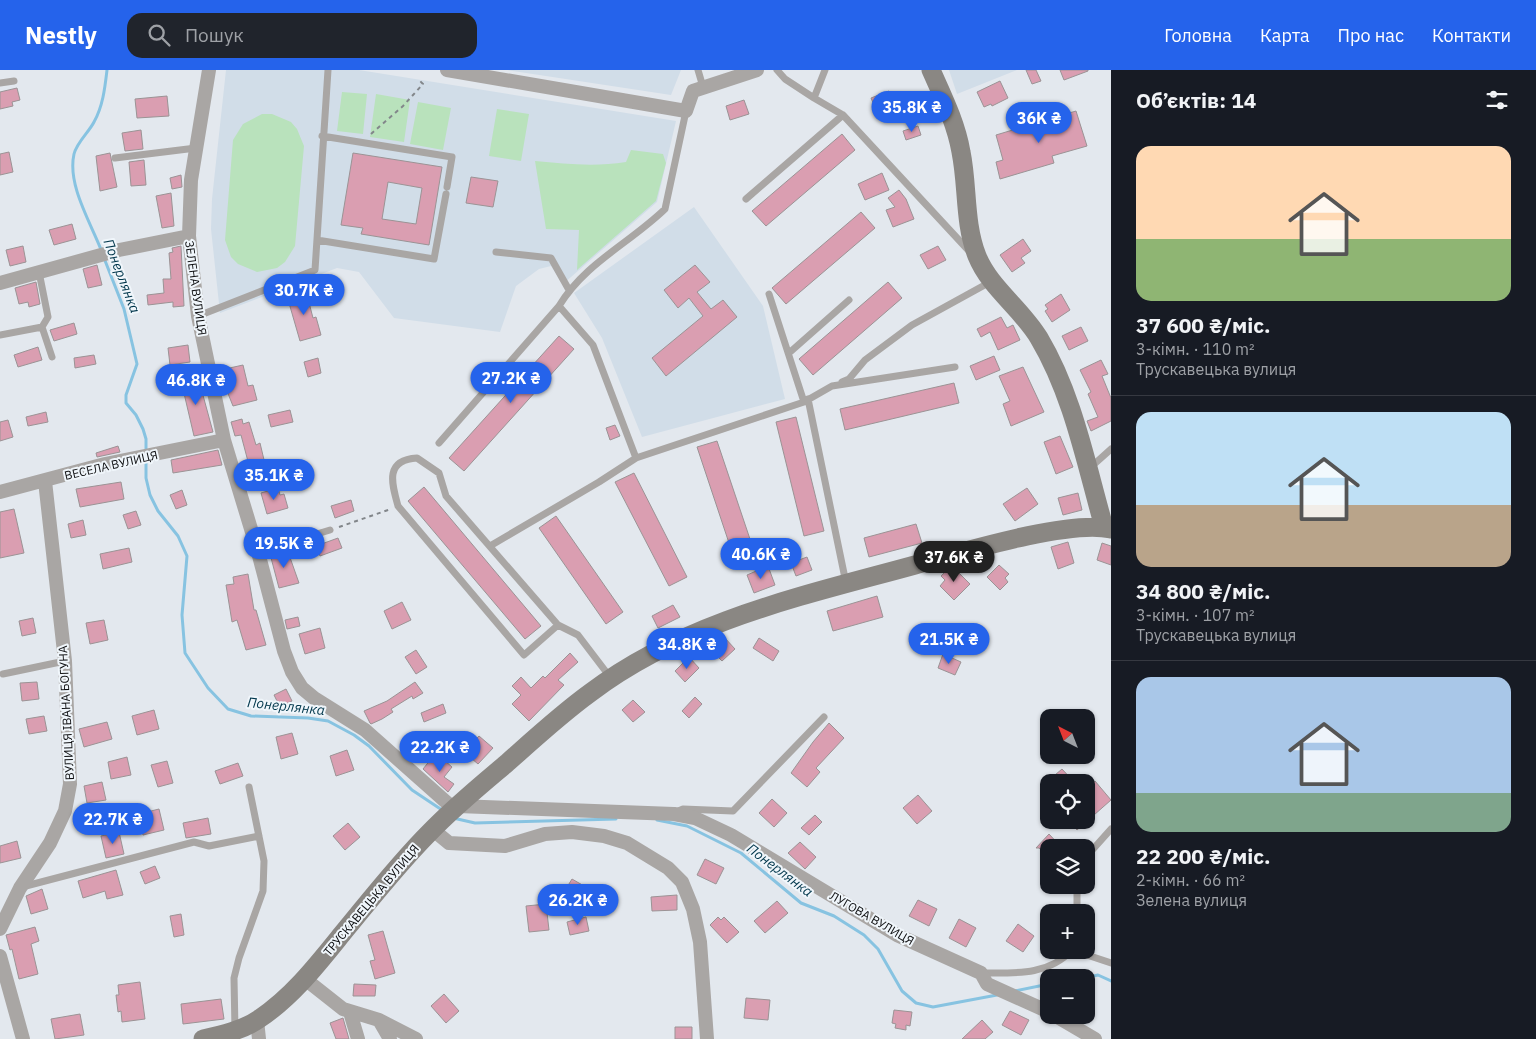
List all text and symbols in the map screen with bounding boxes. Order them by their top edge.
search box [127,13,477,58]
text: Nestly [25,19,97,51]
icon: search [145,21,173,49]
text: Пошук [185,23,244,47]
text: Головна [1164,24,1232,47]
text: Карта [1260,24,1310,47]
text: Про нас [1338,24,1404,47]
text: Контакти [1432,24,1511,47]
text: Об’єктів: 14 [1136,86,1256,114]
icon: filters [1483,86,1511,114]
pin: 35.8K ₴ [866,90,958,133]
text: 35.8K ₴ [883,97,941,117]
pin: 36K ₴ [1004,102,1074,144]
text: 36K ₴ [1017,108,1061,128]
icon: home [1279,179,1369,269]
water label: Понерлянка [100,236,144,316]
street label: ЗЕЛЕНА ВУЛИЦЯ [182,240,210,336]
pin: 30.7K ₴ [258,274,350,316]
text: 30.7K ₴ [275,280,333,300]
text: 37 600 ₴/міс. [1136,311,1271,339]
text: 3-кімн. · 110 m² [1136,339,1255,359]
text: Трускавецька вулиця [1136,359,1296,379]
pin: 27.2K ₴ [465,362,557,404]
pin: 46.8K ₴ [150,364,242,406]
text: 27.2K ₴ [482,368,540,388]
text: 46.8K ₴ [167,370,225,390]
icon: home [1279,444,1369,534]
street label: ВЕСЕЛА ВУЛИЦЯ [63,447,159,483]
pin: 35.1K ₴ [228,458,320,501]
text: 35.1K ₴ [245,465,303,485]
pin: 19.5K ₴ [238,526,330,569]
text: 19.5K ₴ [255,533,313,553]
pin: 40.6K ₴ [715,538,807,580]
pin: 37.6K ₴ [908,540,1000,583]
text: 40.6K ₴ [732,544,790,564]
text: 37.6K ₴ [925,547,983,567]
text: 34 800 ₴/міс. [1136,577,1271,605]
text: 3-кімн. · 107 m² [1136,605,1255,625]
pin: 21.5K ₴ [903,622,995,665]
text: Трускавецька вулиця [1136,625,1296,645]
pin: 34.8K ₴ [641,628,733,670]
text: 21.5K ₴ [920,629,978,649]
text: 34.8K ₴ [658,634,716,654]
street label: ВУЛИЦЯ ІВАНА БОГУНА [55,645,77,781]
water label: Понерлянка [246,693,326,719]
north arrow [1040,709,1095,764]
map controls [1040,709,1095,1024]
icon: home [1279,709,1369,799]
pin: 22.2K ₴ [394,730,486,773]
text: 22.2K ₴ [411,737,469,757]
button: locate [1040,774,1095,829]
pin: 22.7K ₴ [67,802,159,845]
text: 22.7K ₴ [84,809,142,829]
water label: Понерлянка [743,839,817,901]
button: layers [1040,839,1095,894]
street label: ТРУСКАВЕЦЬКА ВУЛИЦЯ [320,841,422,959]
text: 22 200 ₴/міс. [1136,842,1271,870]
text: 2-кімн. · 66 m² [1136,870,1245,890]
pin: 26.2K ₴ [532,884,624,926]
street label: ЛУГОВА ВУЛИЦЯ [827,888,917,948]
text: 26.2K ₴ [549,890,607,910]
text: Зелена вулиця [1136,890,1247,910]
button: + [1040,904,1095,959]
button: − [1040,969,1095,1024]

